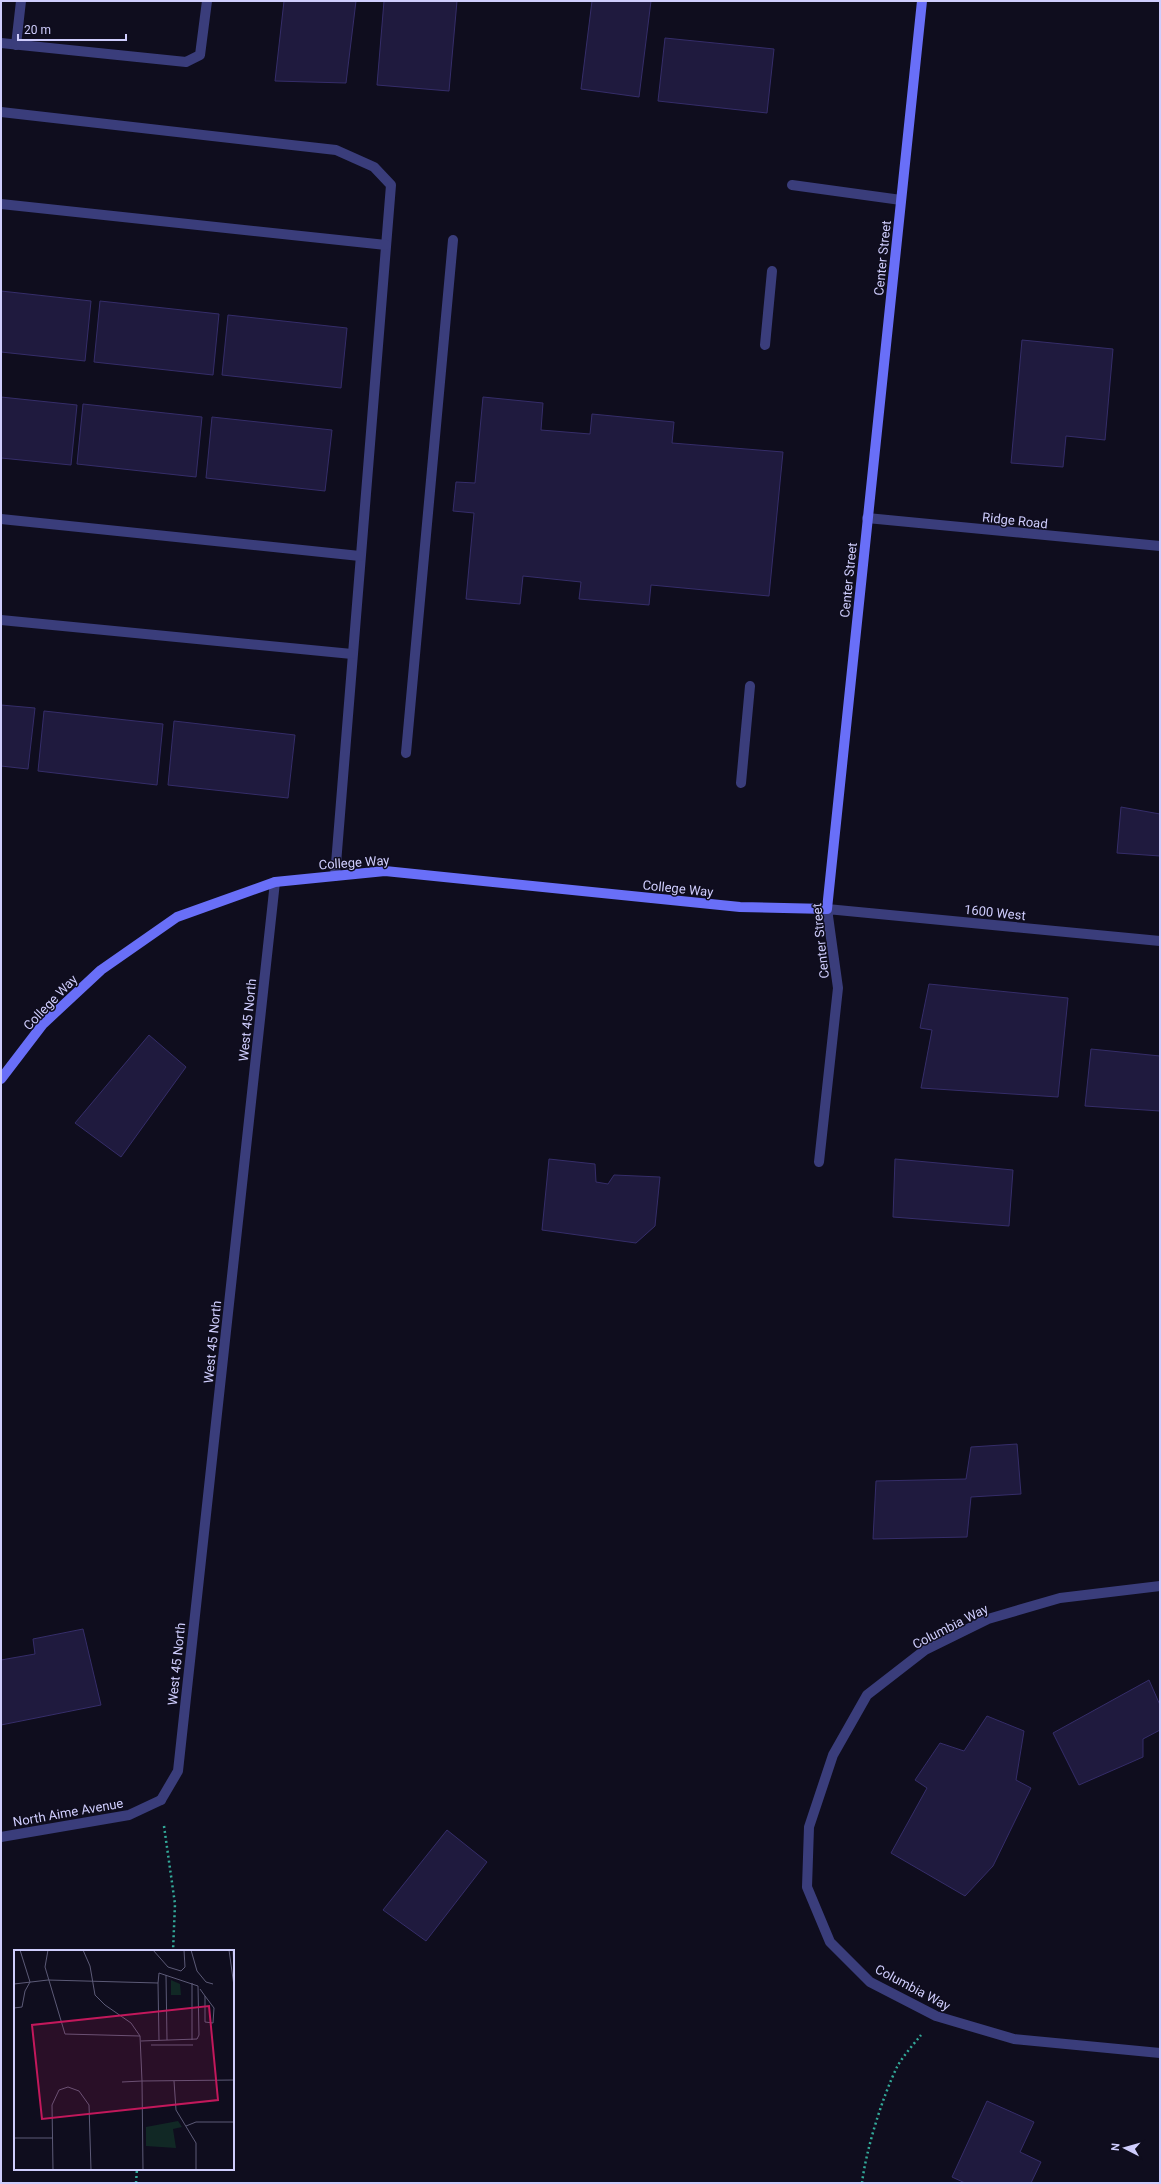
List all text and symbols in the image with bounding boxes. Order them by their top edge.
scale bar [18,16,126,42]
text: 20 m [24,23,51,37]
street label: Center Street [871,220,894,296]
street label: Ridge Road [981,510,1048,531]
street label: Center Street [837,542,860,618]
street label: College Way [318,853,390,872]
street label: College Way [642,877,714,900]
street label: 1600 West [964,902,1026,923]
street label: Center Street [809,903,832,979]
street label: College Way [20,972,80,1033]
street label: West 45 North [236,978,259,1062]
street label: West 45 North [201,1300,224,1384]
street label: Columbia Way [910,1601,991,1652]
street label: West 45 North [165,1622,188,1706]
street label: North Aime Avenue [12,1795,125,1830]
inset map [14,1950,234,2170]
street label: Columbia Way [873,1961,953,2014]
north arrow [1105,2128,1145,2168]
text: N [1109,2142,1122,2152]

